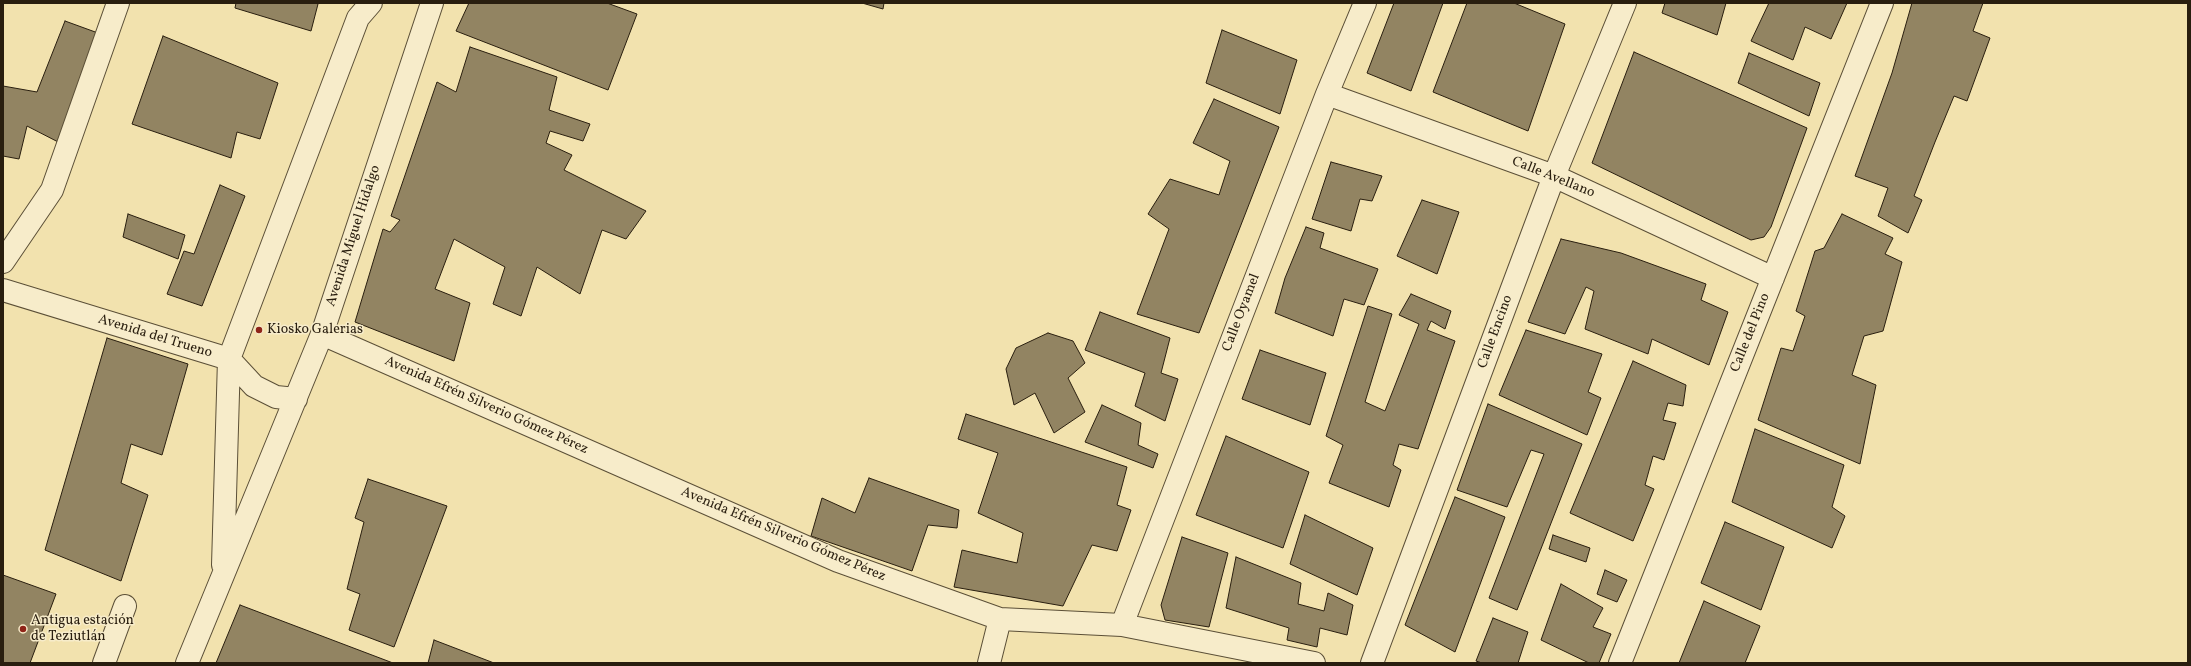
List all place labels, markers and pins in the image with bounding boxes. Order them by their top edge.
place label: Kiosko Galerias [267,322,363,338]
marker: Kiosko Galerias [254,325,264,335]
place label: Antigua estación de Teziutlán [31,613,134,646]
marker: Antigua estación de Teziutlán [18,624,28,634]

